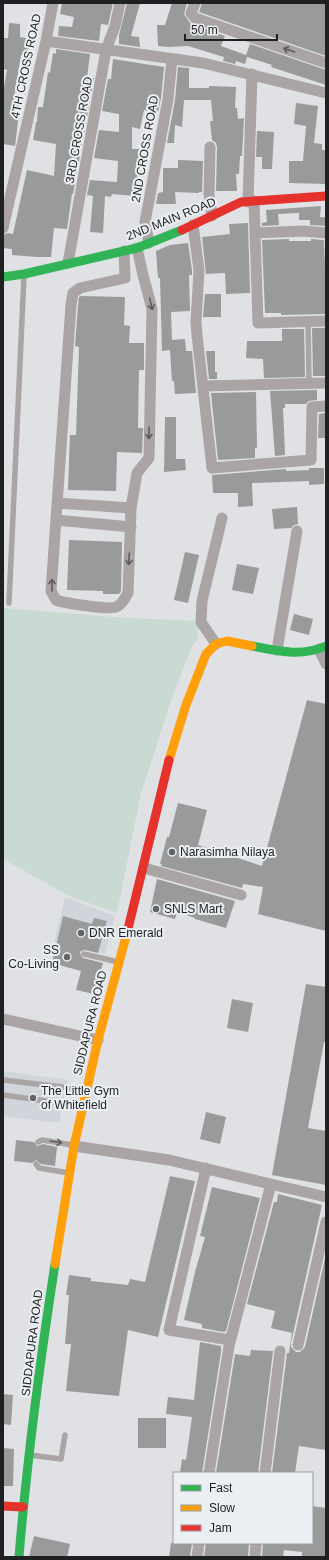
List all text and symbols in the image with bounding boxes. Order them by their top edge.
street label: 4TH CROSS ROAD [8,12,44,120]
scale bar [185,16,277,42]
text: 50 m [191,23,218,37]
one-way arrow [283,46,295,54]
street label: 3RD CROSS ROAD [63,75,95,184]
street label: 2ND CROSS ROAD [129,94,161,203]
street label: 2ND MAIN ROAD [124,195,218,243]
one-way arrow [147,297,155,310]
one-way arrow [145,426,153,439]
one-way arrow [126,552,133,565]
one-way arrow [48,579,55,592]
place label: Narasimha Nilaya [180,845,275,859]
marker: Narasimha Nilaya [167,847,177,857]
place label: SNLS Mart [164,902,223,916]
marker: SNLS Mart [151,904,161,914]
place label: DNR Emerald [89,926,163,940]
marker: DNR Emerald [76,928,86,938]
place label: SS Co-Living [8,943,59,971]
marker: SS Co-Living [62,952,72,962]
street label: SIDDAPURA ROAD [70,969,110,1077]
place label: The Little Gym of Whitefield [41,1084,119,1112]
marker: The Little Gym of Whitefield [28,1093,38,1103]
one-way arrow [49,1138,62,1146]
street label: SIDDAPURA ROAD [19,1289,46,1397]
legend [173,1472,313,1544]
text: Fast [209,1481,233,1495]
text: Slow [209,1501,235,1515]
text: Jam [209,1521,232,1535]

